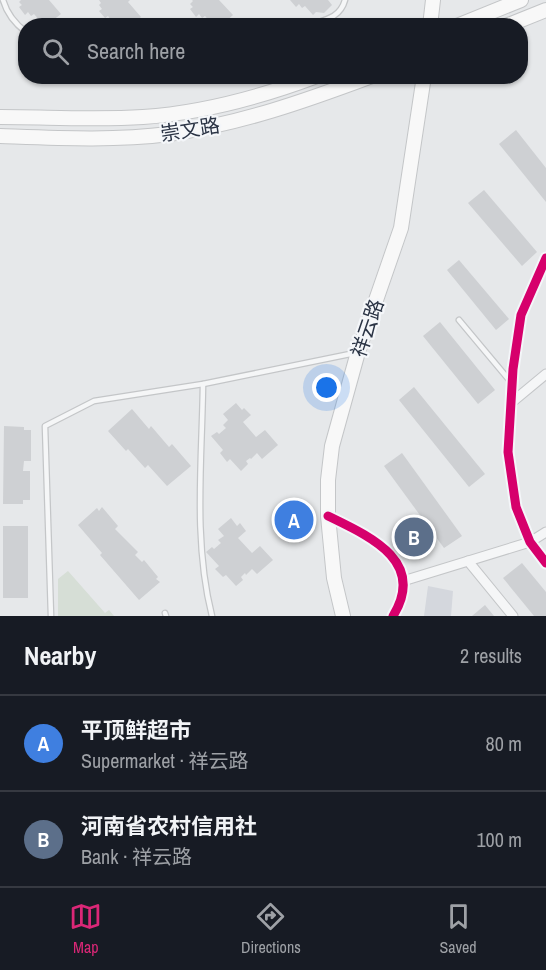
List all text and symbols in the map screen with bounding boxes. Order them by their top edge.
search box [18,18,528,84]
icon: search [39,35,72,68]
text: Search here [87,36,185,66]
street label: 崇文路 [158,111,222,147]
street label: 祥云路 [344,295,390,361]
your location [312,373,341,402]
pin: A [274,498,314,542]
pin: B [394,514,434,560]
text: Nearby [24,638,96,673]
text: 2 results [460,642,522,669]
text: 平顶鲜超市 [81,715,191,745]
text: A [38,730,49,757]
text: 80 m [486,730,522,757]
text: Supermarket · 祥云路 [81,747,249,774]
text: 河南省农村信用社 [81,811,257,841]
text: B [38,826,49,853]
text: 100 m [476,826,522,853]
text: Bank · 祥云路 [81,843,192,870]
tab: Map [69,900,102,958]
tab: Directions [241,900,301,958]
tab: Saved [439,900,477,958]

